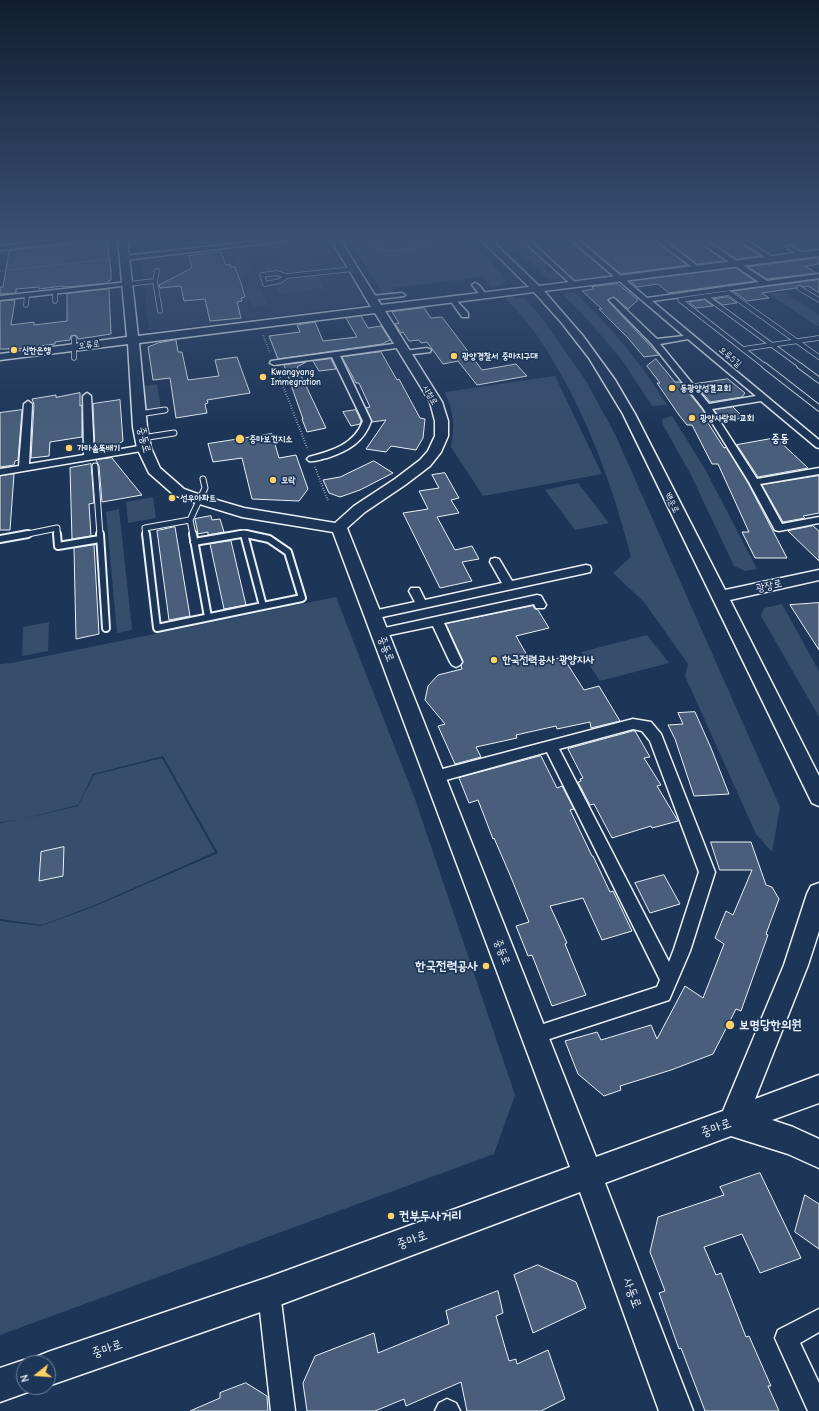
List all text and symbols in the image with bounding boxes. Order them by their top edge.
street label: 오류로 [78,338,100,352]
street label: 오류5길 [716,344,744,370]
marker: 신한은행 [9,345,19,355]
place label: 신한은행 [22,345,51,355]
marker: 광양경찰서 중마지구대 [449,351,459,361]
place label: 광양경찰서 중마지구대 [462,351,538,361]
place label: Kwangyang Immegration [271,367,321,388]
marker: Kwangyang Immegration [258,372,268,382]
street label: 시청로 [420,383,440,407]
marker: 동광양성결교회 [667,383,677,393]
place label: 동광양성결교회 [680,383,731,393]
marker: 광양사랑의 교회 [687,413,697,423]
place label: 광양사랑의 교회 [700,413,754,423]
street label: 중동로 [134,426,154,454]
district label: 중동 [771,432,789,446]
marker: 중마보건지소 [234,433,246,445]
place label: 중마보건지소 [249,434,292,444]
marker: 가마솥뚝배기 [64,443,74,453]
place label: 가마솥뚝배기 [77,443,120,453]
marker: 모락 [268,475,278,485]
place label: 모락 [281,475,295,485]
street label: 백운로 [662,491,682,515]
marker: 선우아파트 [167,493,177,503]
place label: 선우아파트 [180,493,216,503]
street label: 광장로 [755,577,783,595]
street label: 중동로 [375,634,397,664]
place label: 한국전력공사 광양지사 [502,653,594,667]
marker: 한국전력공사 광양지사 [489,655,499,665]
street label: 중동로 [491,937,513,967]
place label: 한국전력공사 [415,958,478,974]
marker: 한국전력공사 [481,961,491,971]
place label: 보명당한의원 [739,1017,802,1033]
marker: 보명당한의원 [724,1019,736,1031]
street label: 중마로 [699,1115,733,1141]
place label: 컨부두사거리 [399,1208,462,1224]
marker: 컨부두사거리 [386,1211,396,1221]
street label: 중마로 [395,1227,429,1253]
street label: 사동로 [619,1276,645,1310]
street label: 중마로 [90,1337,124,1361]
north arrow [16,1355,56,1395]
text: N [18,1373,32,1384]

